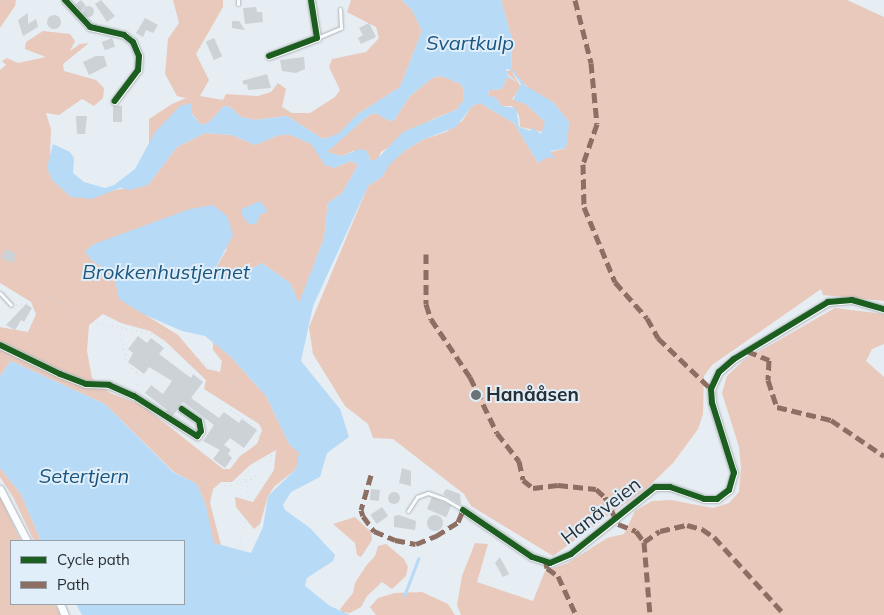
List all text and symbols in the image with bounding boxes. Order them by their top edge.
water label: Svartkulp [426,30,514,54]
water label: Brokkenhustjernet [82,259,250,283]
place label: Hanååsen [486,384,579,406]
marker: Hanååsen [470,389,482,401]
water label: Setertjern [39,463,129,487]
street label: Hanåveien [557,473,645,549]
legend [10,540,185,605]
text: Cycle path [57,550,130,569]
text: Path [57,575,89,594]

